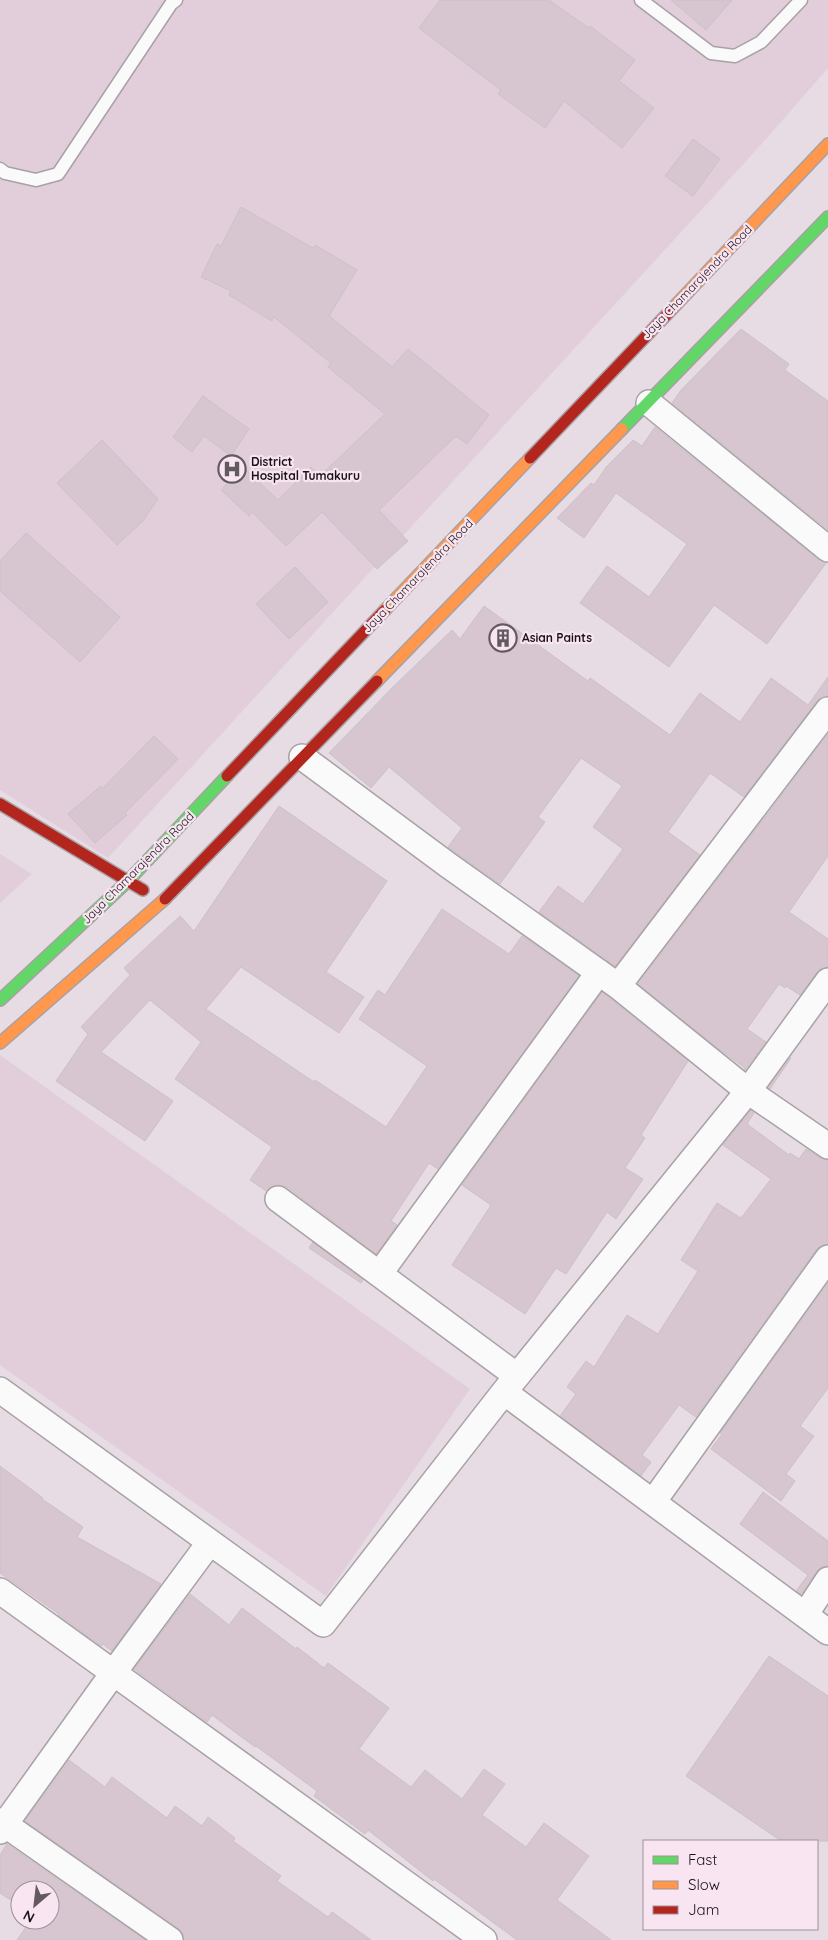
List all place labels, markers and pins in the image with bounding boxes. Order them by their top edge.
hospital icon: District Hospital Tumakuru [217,454,247,484]
place label: District Hospital Tumakuru [251,454,360,483]
building icon: Asian Paints [488,623,518,653]
place label: Asian Paints [522,630,592,645]

